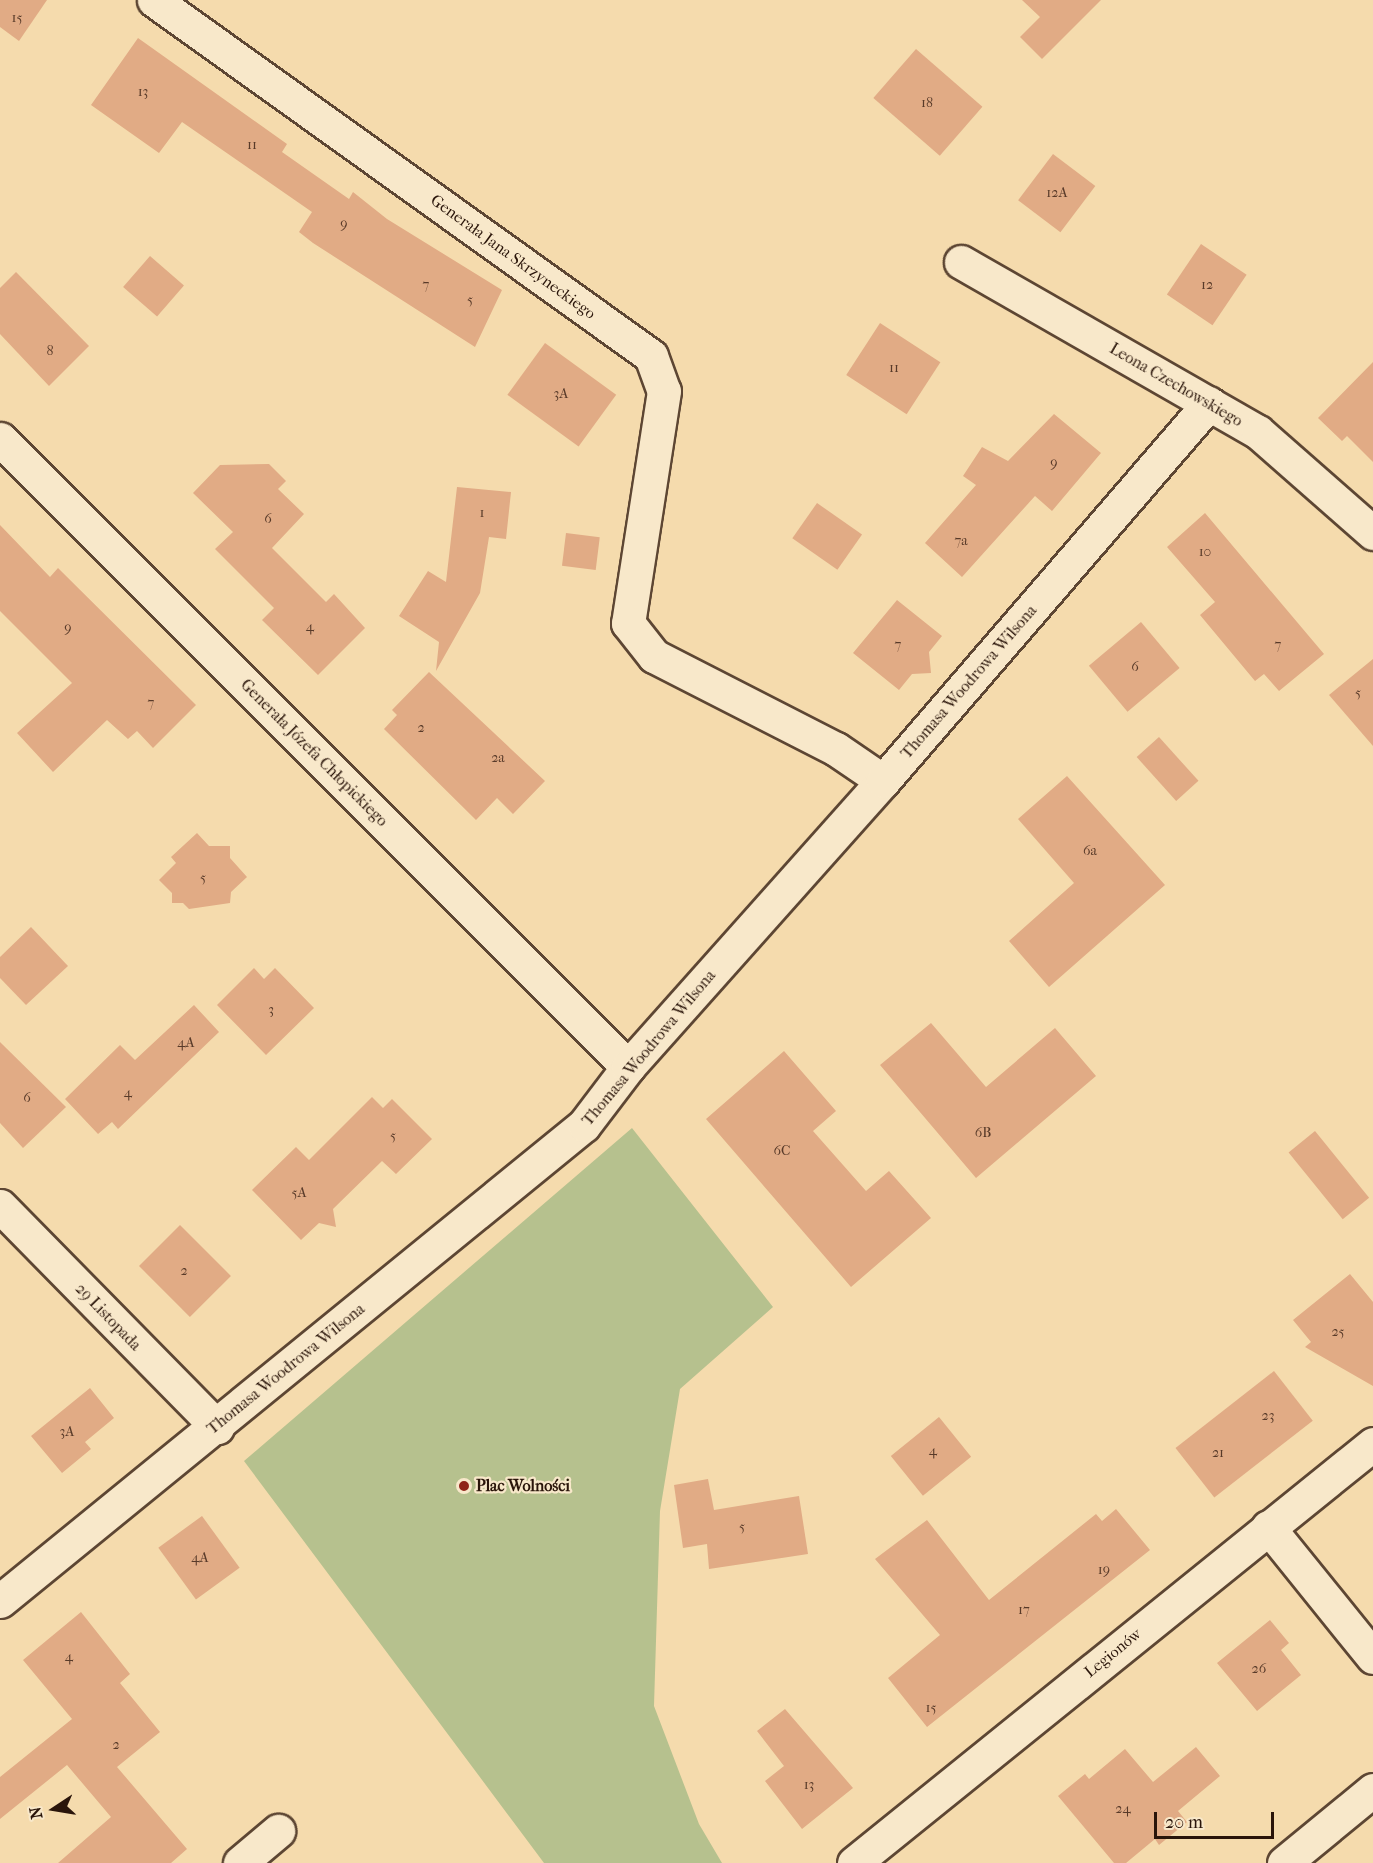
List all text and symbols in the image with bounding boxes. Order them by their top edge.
house number: 15 [12,10,22,26]
house number: 13 [138,84,148,100]
house number: 18 [921,95,933,111]
house number: 11 [247,137,257,153]
house number: 12A [1046,185,1068,201]
street label: Generała Jana Skrzyneckiego [427,191,599,323]
house number: 9 [340,216,348,232]
house number: 7 [423,277,429,293]
house number: 12 [1201,277,1213,293]
house number: 5 [467,292,473,308]
street label: Leona Czechowskiego [1106,339,1246,431]
house number: 8 [46,343,54,359]
house number: 11 [889,360,899,376]
house number: 3A [554,386,568,402]
house number: 9 [1050,455,1058,471]
house number: 1 [480,505,484,521]
house number: 6 [264,511,272,527]
house number: 7a [954,533,968,549]
house number: 10 [1199,544,1211,560]
street label: Thomasa Woodrowa Wilsona [897,601,1041,763]
house number: 4 [306,619,314,635]
house number: 9 [64,620,72,636]
house number: 7 [895,637,901,653]
house number: 7 [1275,637,1281,653]
house number: 6 [1131,659,1139,675]
street label: Generała Józefa Chłopickiego [236,675,392,831]
house number: 5 [1355,685,1361,701]
house number: 7 [148,695,154,711]
house number: 2 [417,720,425,736]
house number: 2a [491,750,505,766]
house number: 6a [1083,843,1097,859]
house number: 5 [200,870,206,886]
street label: Thomasa Woodrowa Wilsona [578,966,720,1130]
house number: 3 [268,1002,274,1018]
house number: 4A [177,1035,195,1051]
house number: 4 [124,1085,132,1101]
house number: 6 [23,1090,31,1106]
house number: 6B [975,1125,991,1141]
house number: 5 [390,1128,396,1144]
house number: 6C [773,1143,791,1159]
house number: 5A [291,1185,307,1201]
house number: 2 [180,1263,188,1279]
street label: 29 Listopada [71,1279,145,1355]
street label: Thomasa Woodrowa Wilsona [203,1299,369,1439]
house number: 25 [1331,1324,1345,1340]
house number: 23 [1262,1408,1274,1424]
house number: 3A [60,1424,74,1440]
house number: 4 [929,1443,937,1459]
house number: 21 [1212,1445,1224,1461]
place label: Plac Wolności [476,1476,570,1496]
marker: Plac Wolności [457,1479,471,1493]
house number: 5 [739,1519,745,1535]
house number: 4A [191,1550,209,1566]
house number: 19 [1098,1562,1110,1578]
house number: 17 [1018,1602,1030,1618]
street label: Legionów [1081,1624,1145,1682]
house number: 4 [65,1649,73,1665]
house number: 26 [1252,1661,1266,1677]
house number: 15 [926,1700,936,1716]
house number: 2 [112,1737,120,1753]
house number: 13 [804,1777,814,1793]
north arrow [24,1779,84,1839]
scale bar [1157,1800,1277,1838]
house number: 24 [1115,1801,1131,1817]
text: N [25,1805,46,1821]
text: 20 m [1165,1812,1203,1833]

